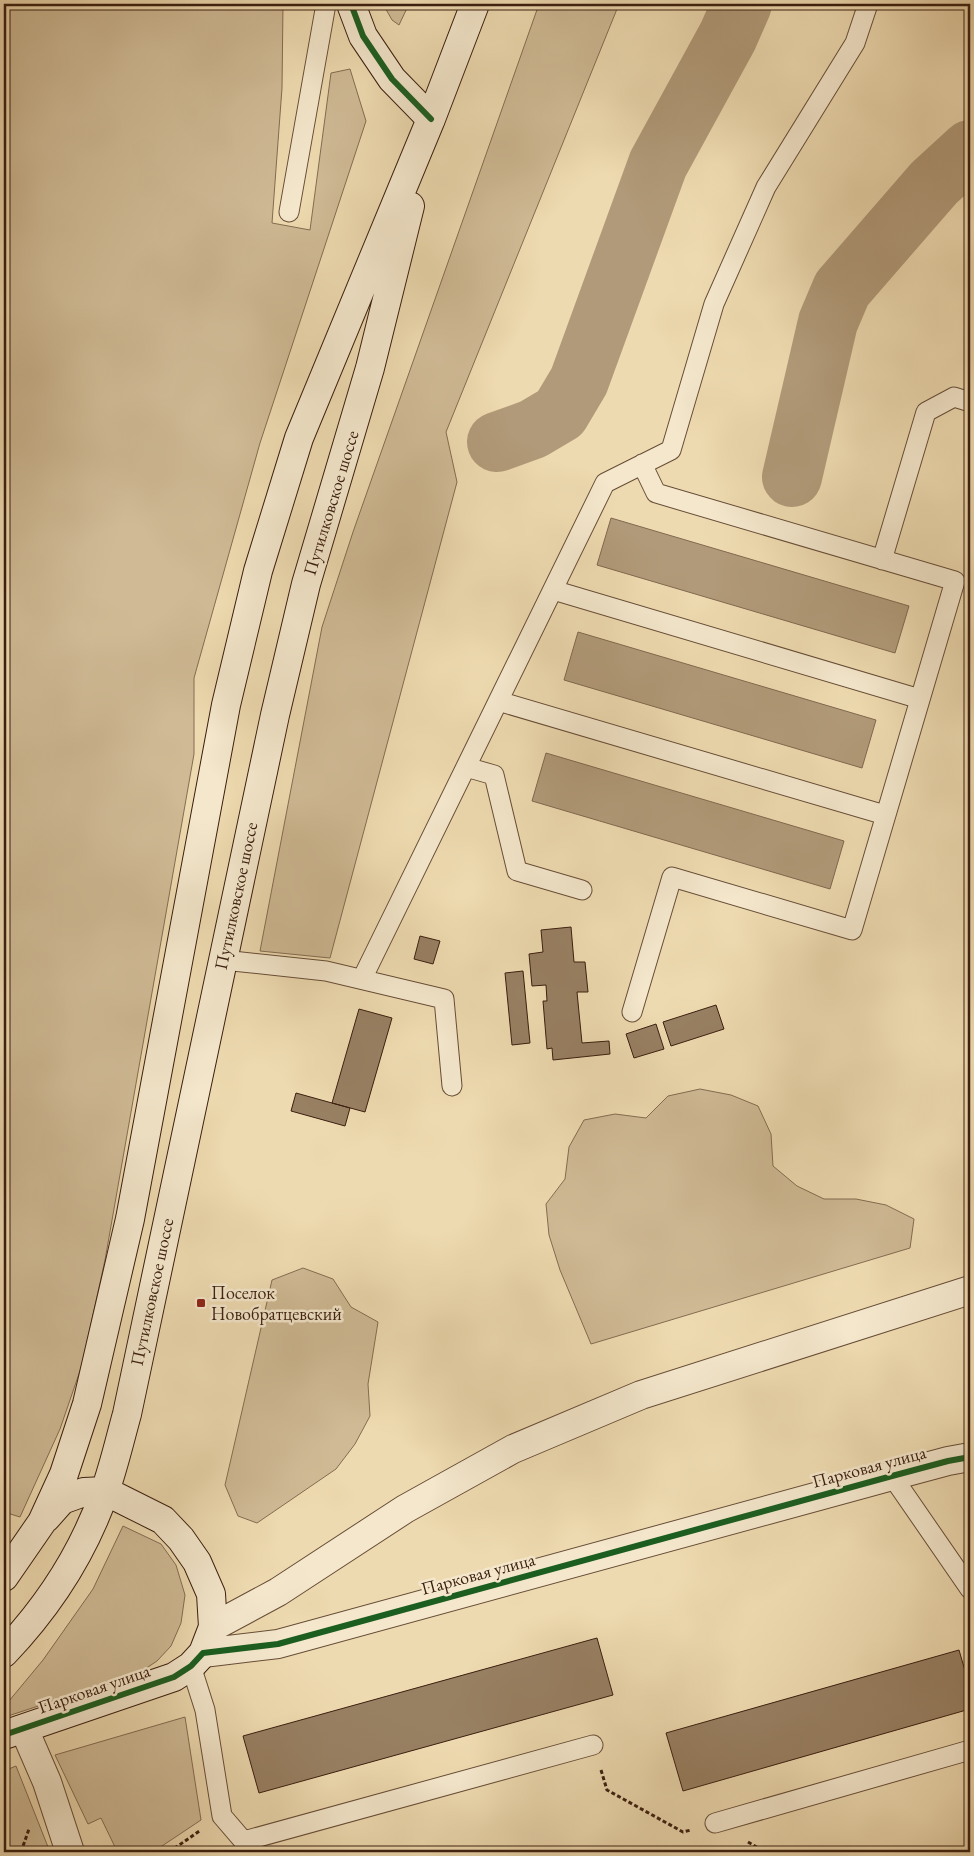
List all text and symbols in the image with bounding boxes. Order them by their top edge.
street label: Путилковское шоссе [298,428,363,578]
street label: Путилковское шоссе [209,820,262,972]
street label: Путилковское шоссе [125,1216,178,1368]
place label: Поселок Новобратцевский [211,1281,342,1325]
marker: Поселок Новобратцевский [195,1297,207,1309]
street label: Парковая улица [809,1440,929,1493]
street label: Парковая улица [418,1547,538,1600]
street label: Парковая улица [35,1658,154,1718]

